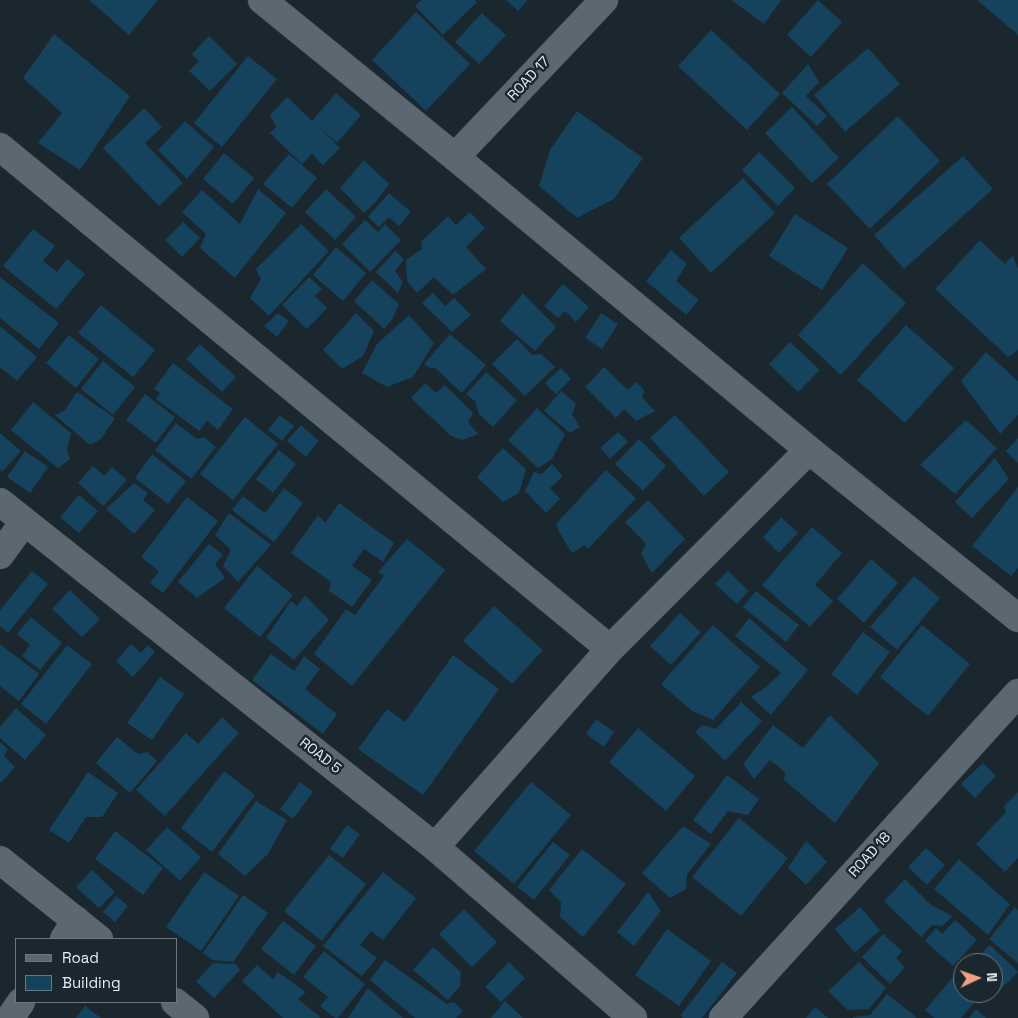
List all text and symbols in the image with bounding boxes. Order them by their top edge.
street label: ROAD 17 [505,54,553,104]
street label: ROAD 5 [296,735,344,777]
street label: ROAD 18 [846,829,894,881]
legend [15,938,178,1003]
text: Road [62,948,99,967]
north arrow [953,953,1003,1003]
text: N [983,972,1001,982]
text: Building [62,973,121,992]

